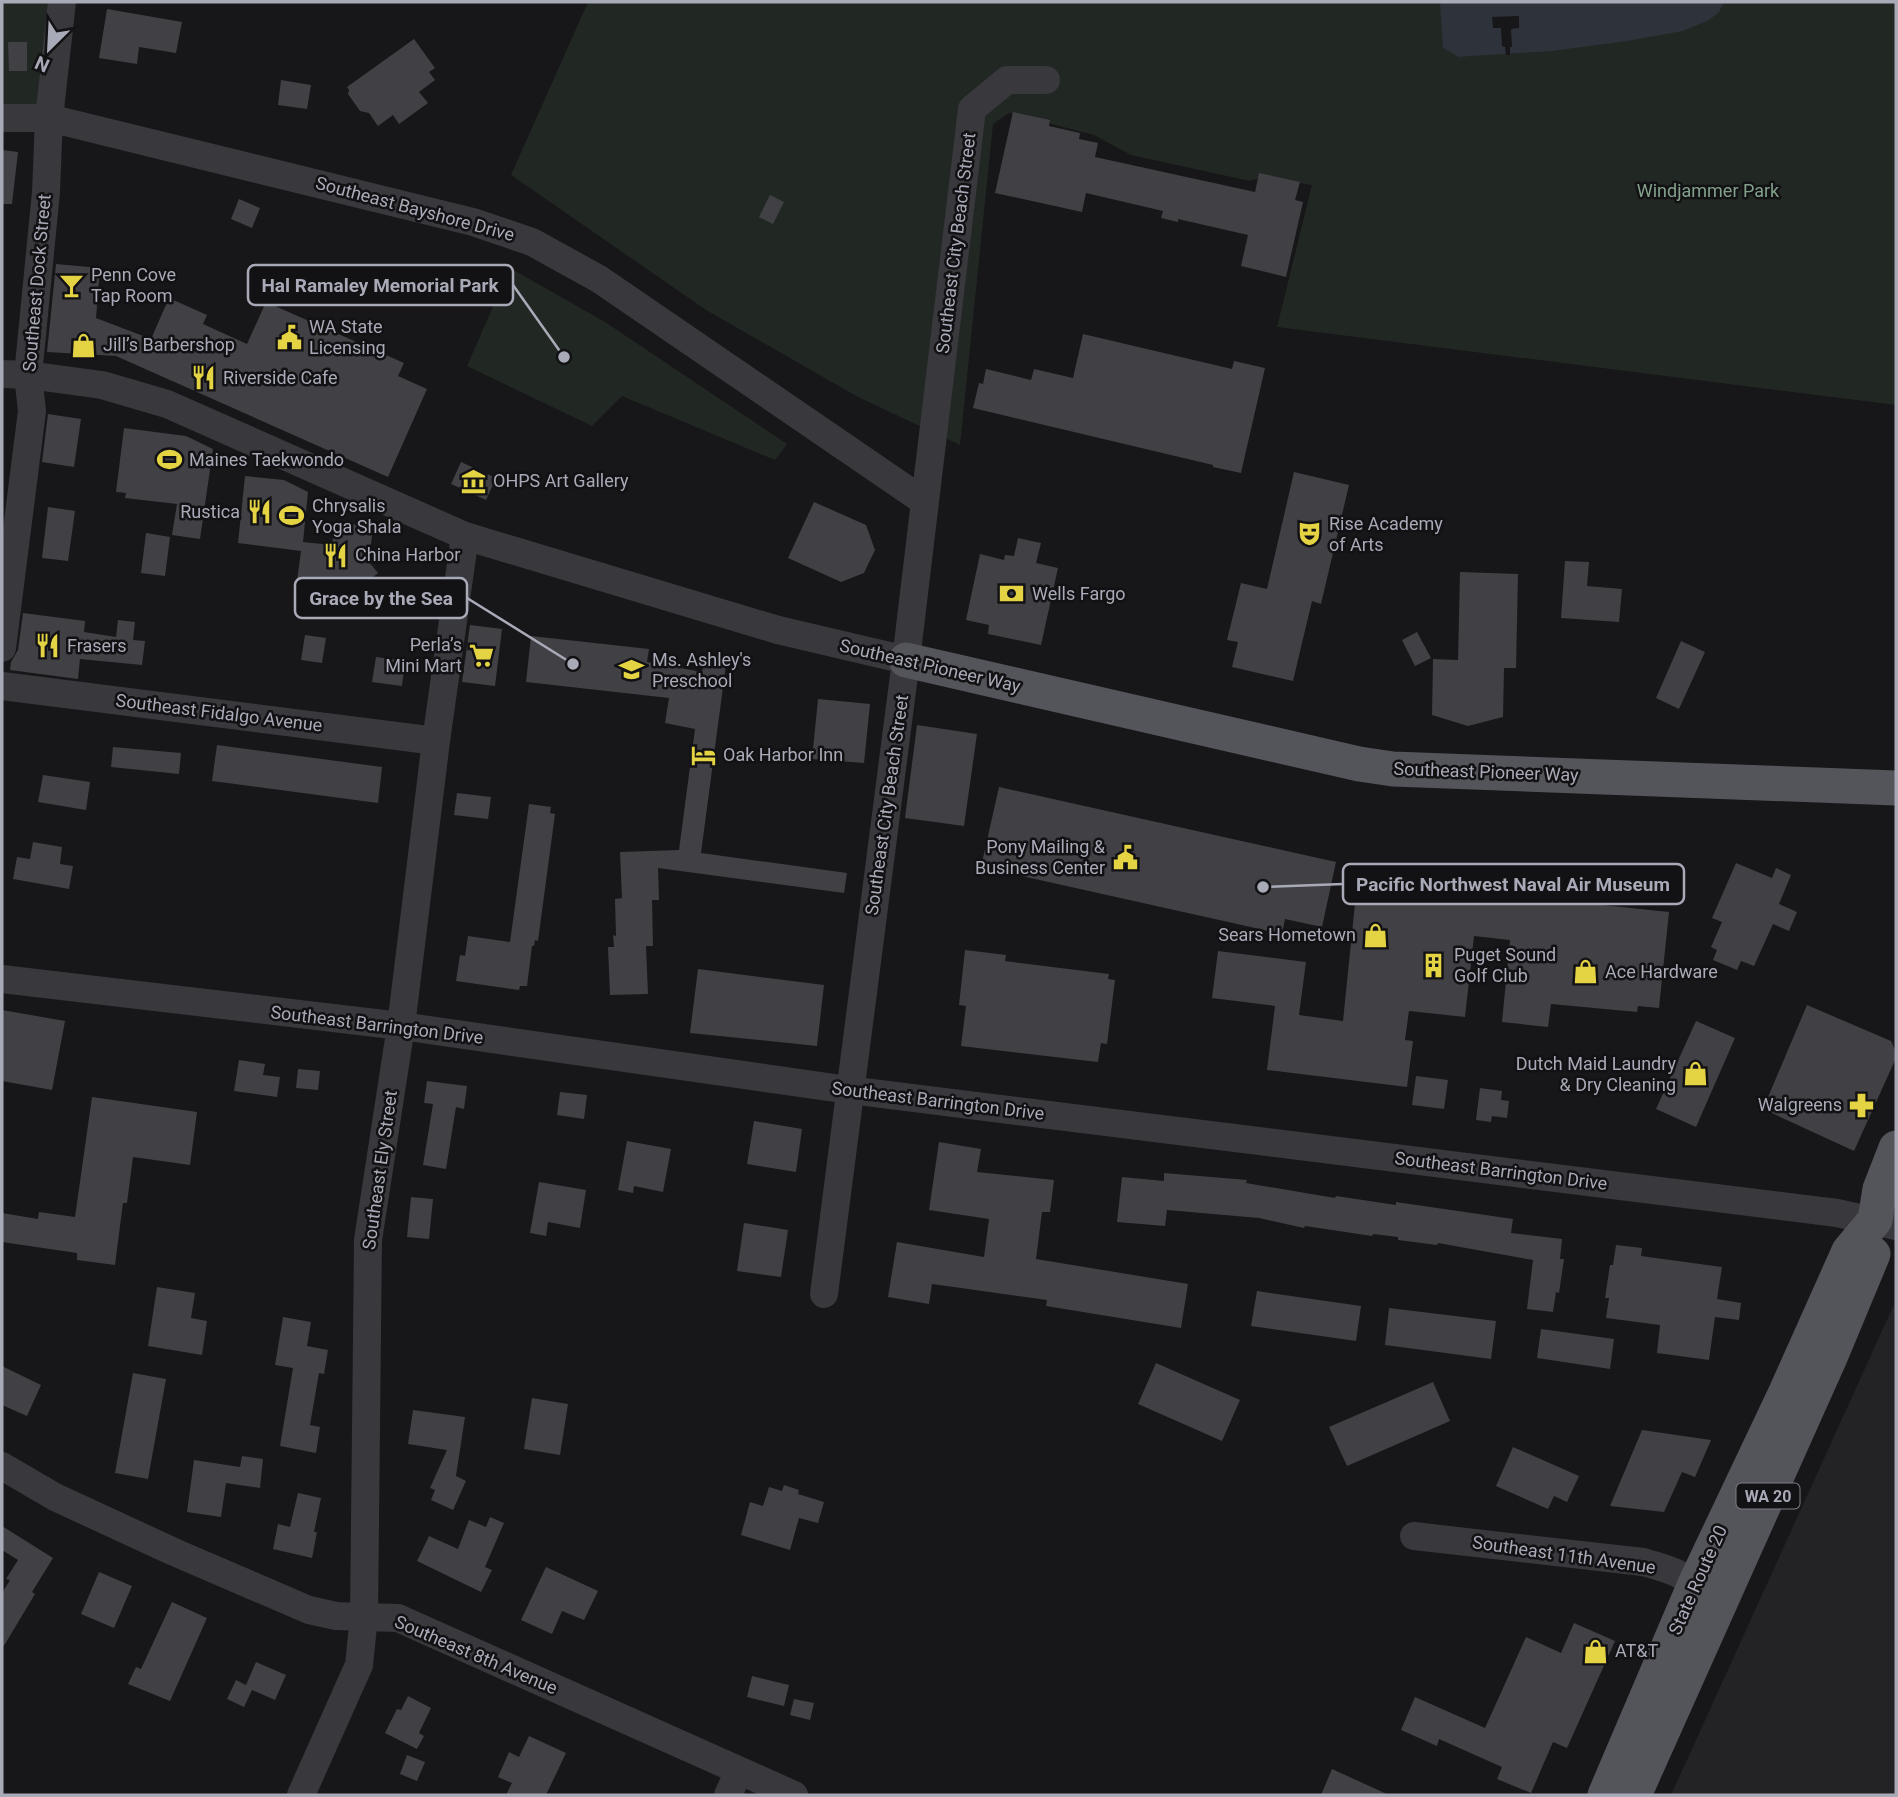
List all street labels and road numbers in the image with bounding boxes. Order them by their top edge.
street label: Southeast City Beach Street [932,131,979,355]
street label: Southeast Bayshore Drive [313,172,517,245]
street label: Southeast Dock Street [18,193,55,373]
street label: Southeast Pioneer Way [838,634,1023,697]
street label: Southeast Fidalgo Avenue [115,689,324,736]
street label: Southeast City Beach Street [861,693,912,917]
street label: Southeast Pioneer Way [1393,758,1579,785]
street label: Southeast Barrington Drive [270,1001,485,1048]
street label: Southeast Barrington Drive [831,1077,1046,1124]
street label: Southeast Ely Street [358,1089,401,1251]
street label: Southeast Barrington Drive [1394,1147,1609,1194]
road number: WA 20 [1736,1484,1800,1508]
street label: State Route 20 [1664,1522,1731,1638]
street label: Southeast 11th Avenue [1471,1531,1657,1578]
street label: Southeast 8th Avenue [392,1611,561,1698]

